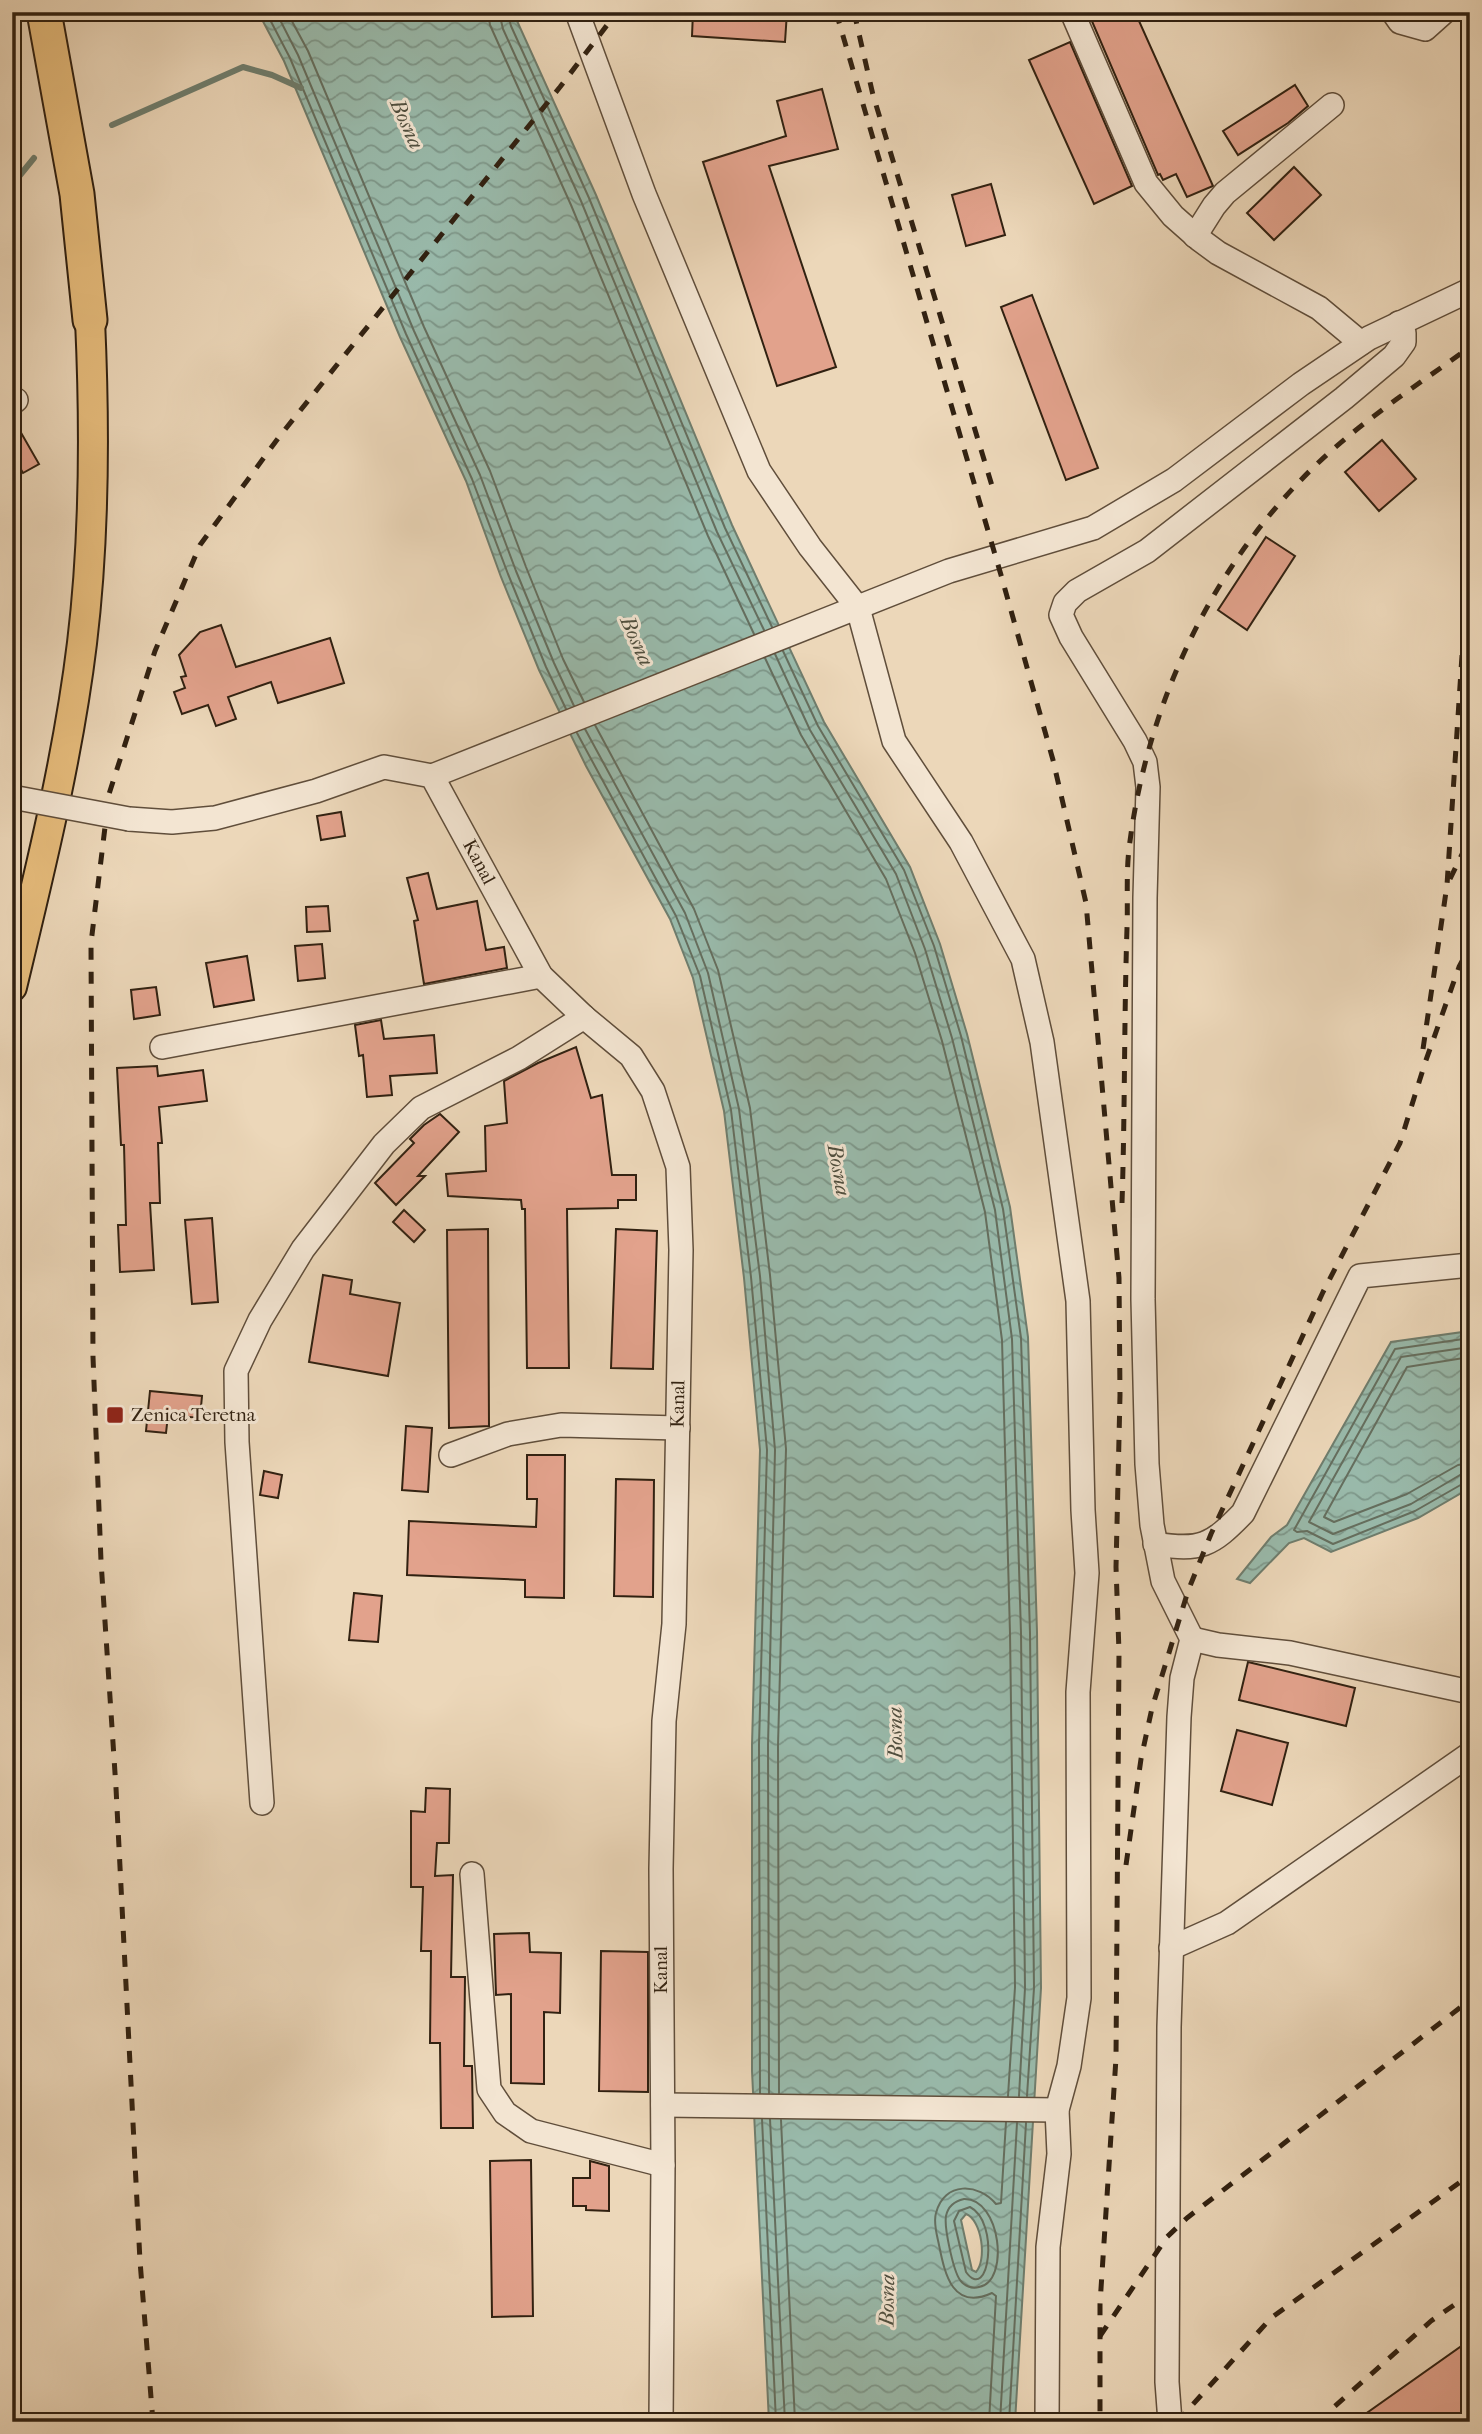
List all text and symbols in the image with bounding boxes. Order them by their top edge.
water label: Bosna [385,94,429,153]
water label: Bosna [615,611,659,670]
street label: Kanal [458,836,500,888]
water label: Bosna [822,1141,855,1198]
street label: Kanal [667,1380,689,1428]
place label: Zenica Teretna [131,1404,256,1426]
marker: Zenica Teretna [105,1405,125,1425]
water label: Bosna [883,1707,907,1760]
street label: Kanal [650,1946,672,1994]
water label: Bosna [875,2274,899,2327]

